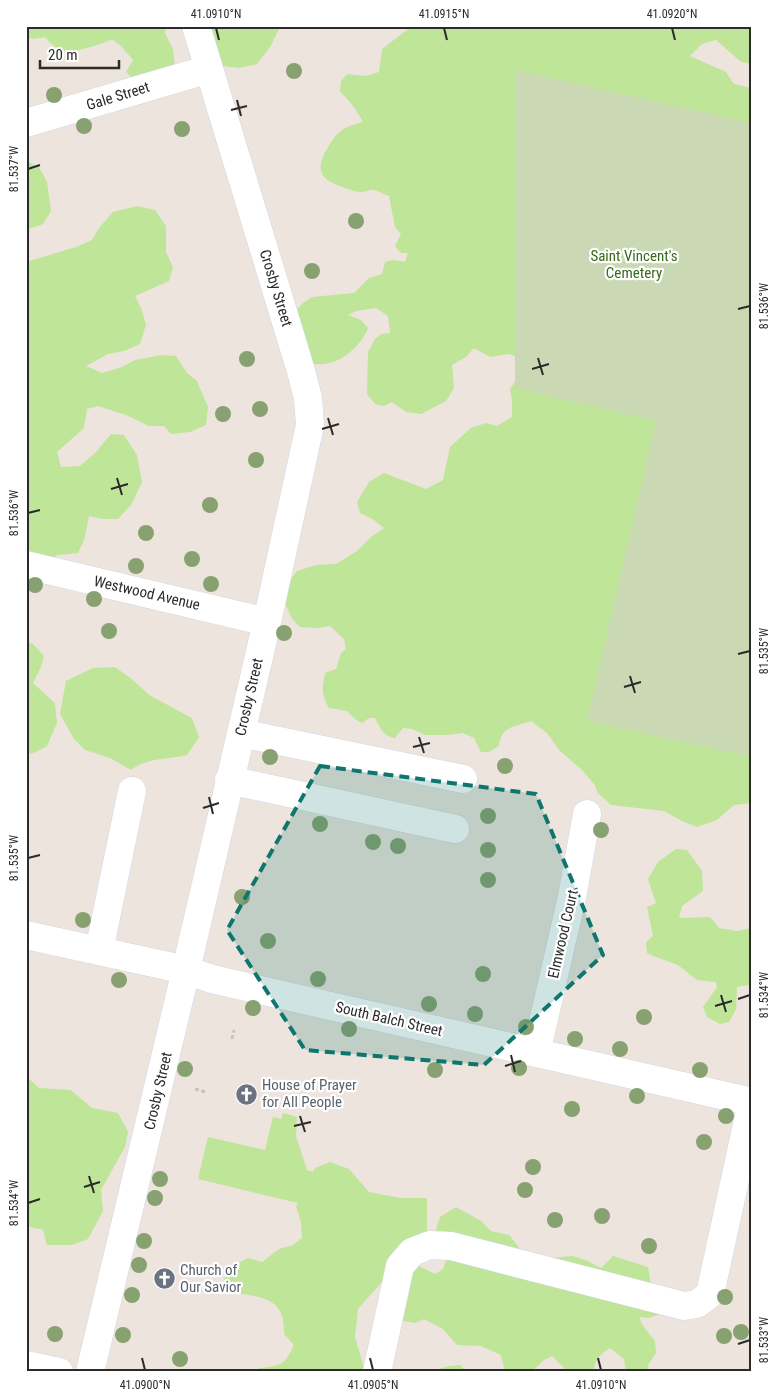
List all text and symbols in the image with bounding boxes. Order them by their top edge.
text: 41.0910°N [191,7,241,21]
text: 41.0915°N [419,7,469,21]
text: 41.0920°N [647,7,697,21]
scale bar [40,38,119,70]
text: 20 m [48,46,78,64]
street label: Gale Street [84,78,152,114]
text: 81.537°W [7,146,21,192]
street label: Crosby Street [256,247,296,329]
park label: Saint Vincent's Cemetery [590,247,678,282]
text: 81.536°W [757,283,771,329]
text: 81.536°W [7,490,21,536]
street label: Westwood Avenue [92,572,202,614]
text: 81.535°W [757,628,771,674]
street label: Crosby Street [231,656,267,738]
text: 81.535°W [7,835,21,881]
street label: Elmwood Court [544,888,582,980]
text: 81.534°W [757,972,771,1018]
street label: South Balch Street [334,998,444,1040]
street label: Crosby Street [140,1050,176,1132]
place label: House of Prayer for All People [262,1076,357,1111]
church icon: House of Prayer for All People [234,1082,258,1106]
text: 81.534°W [7,1180,21,1226]
place label: Church of Our Savior [180,1261,242,1296]
church icon: Church of Our Savior [152,1267,176,1291]
text: 81.533°W [757,1317,771,1363]
text: 41.0900°N [120,1378,170,1392]
text: 41.0905°N [348,1378,398,1392]
text: 41.0910°N [576,1378,626,1392]

